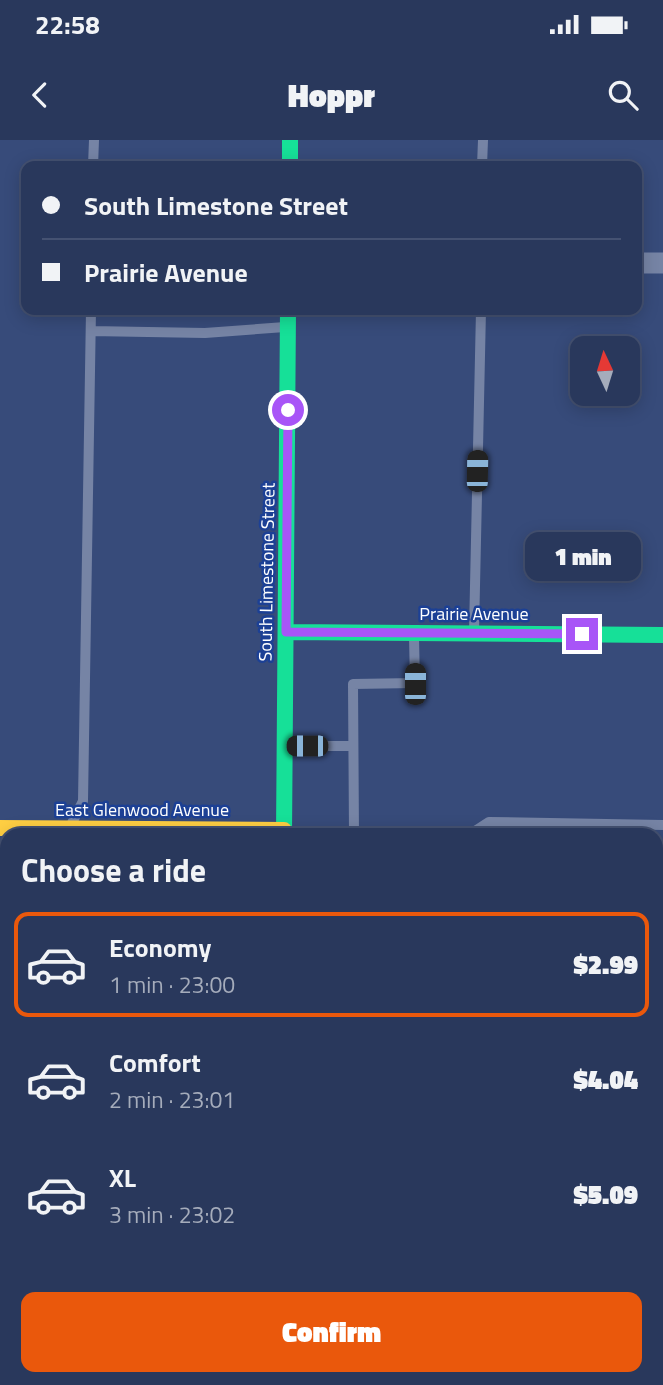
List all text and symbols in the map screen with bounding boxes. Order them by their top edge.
text: 22:58 [35,5,100,44]
text: Hoppr [288,71,375,119]
icon: back [21,76,59,114]
icon: search [604,76,642,114]
text: South Limestone Street [84,186,348,225]
text: Prairie Avenue [84,253,248,292]
north arrow [570,336,640,406]
map controls [570,336,640,406]
route start [272,394,304,426]
car [467,450,488,492]
street label: South Limestone Street [251,482,282,662]
callout: 1 min [524,532,640,582]
text: 1 min [554,539,612,574]
street label: Prairie Avenue [419,600,529,627]
route end [566,618,598,650]
car [405,663,426,705]
car [287,736,329,757]
street label: East Glenwood Avenue [55,796,229,823]
text: Choose a ride [21,846,206,894]
text: Economy [109,928,211,967]
icon: car [25,933,88,996]
text: $2.99 [573,945,638,984]
text: 1 min · 23:00 [109,967,235,1002]
text: Comfort [109,1043,201,1082]
icon: car [25,1048,88,1111]
text: $4.04 [573,1060,638,1099]
text: 2 min · 23:01 [109,1082,235,1117]
text: XL [109,1158,136,1197]
icon: car [25,1163,88,1226]
text: $5.09 [573,1175,638,1214]
text: 3 min · 23:02 [109,1197,235,1232]
button: Confirm [21,1292,642,1372]

